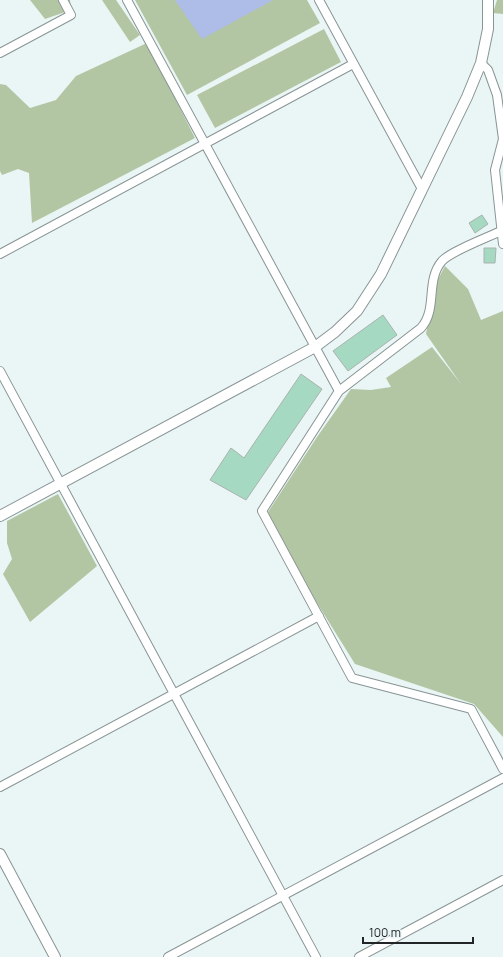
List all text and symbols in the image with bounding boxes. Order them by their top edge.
scale bar [363,919,473,945]
text: 100 m [369,924,401,941]

